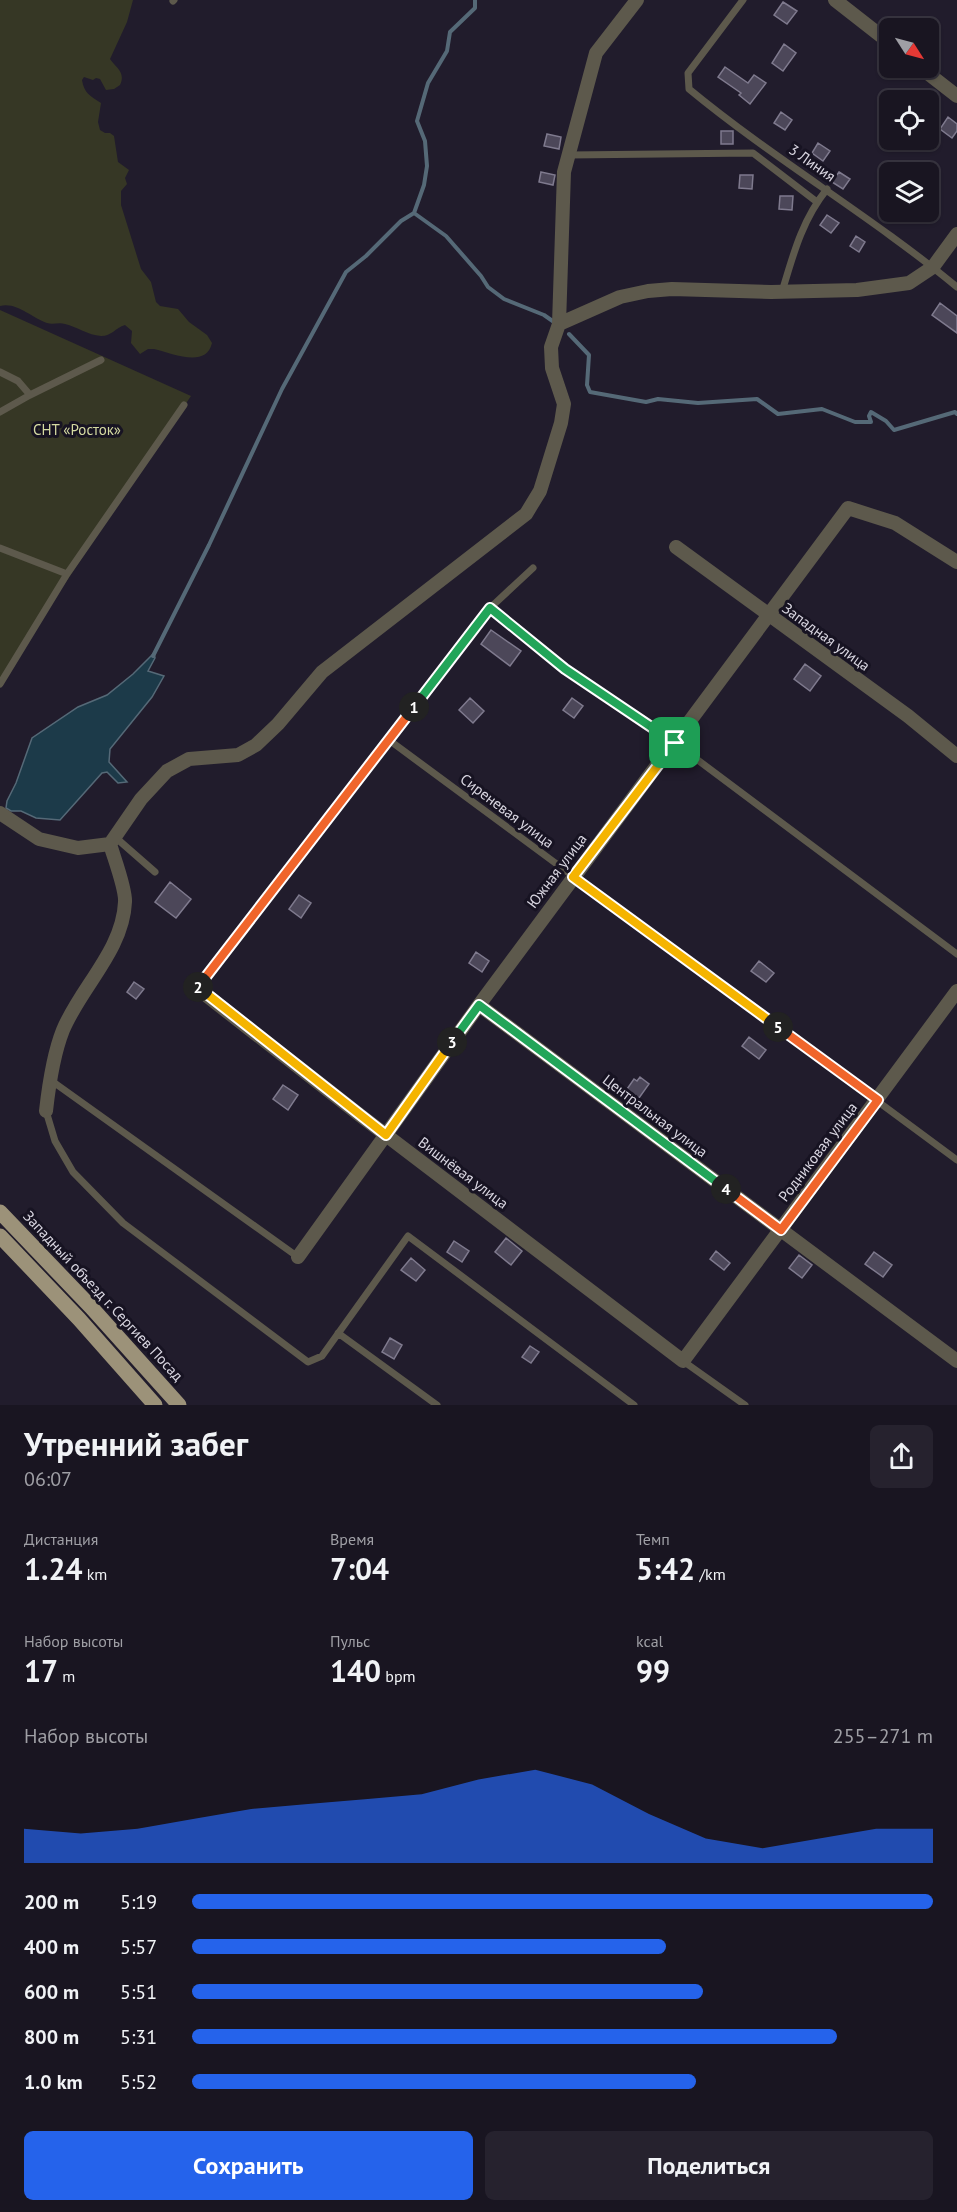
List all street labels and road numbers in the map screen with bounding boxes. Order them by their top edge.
street label: 3 Линия [785,140,839,186]
street label: Западная улица [779,598,874,675]
street label: Сиреневая улица [457,769,558,852]
street label: Южная улица [522,830,591,912]
street label: Центральная улица [599,1070,712,1161]
street label: Родниковая улица [774,1098,861,1205]
street label: Вишнёвая улица [414,1133,512,1213]
street label: Западный объезд г. Сергиев Посад [19,1207,187,1385]

